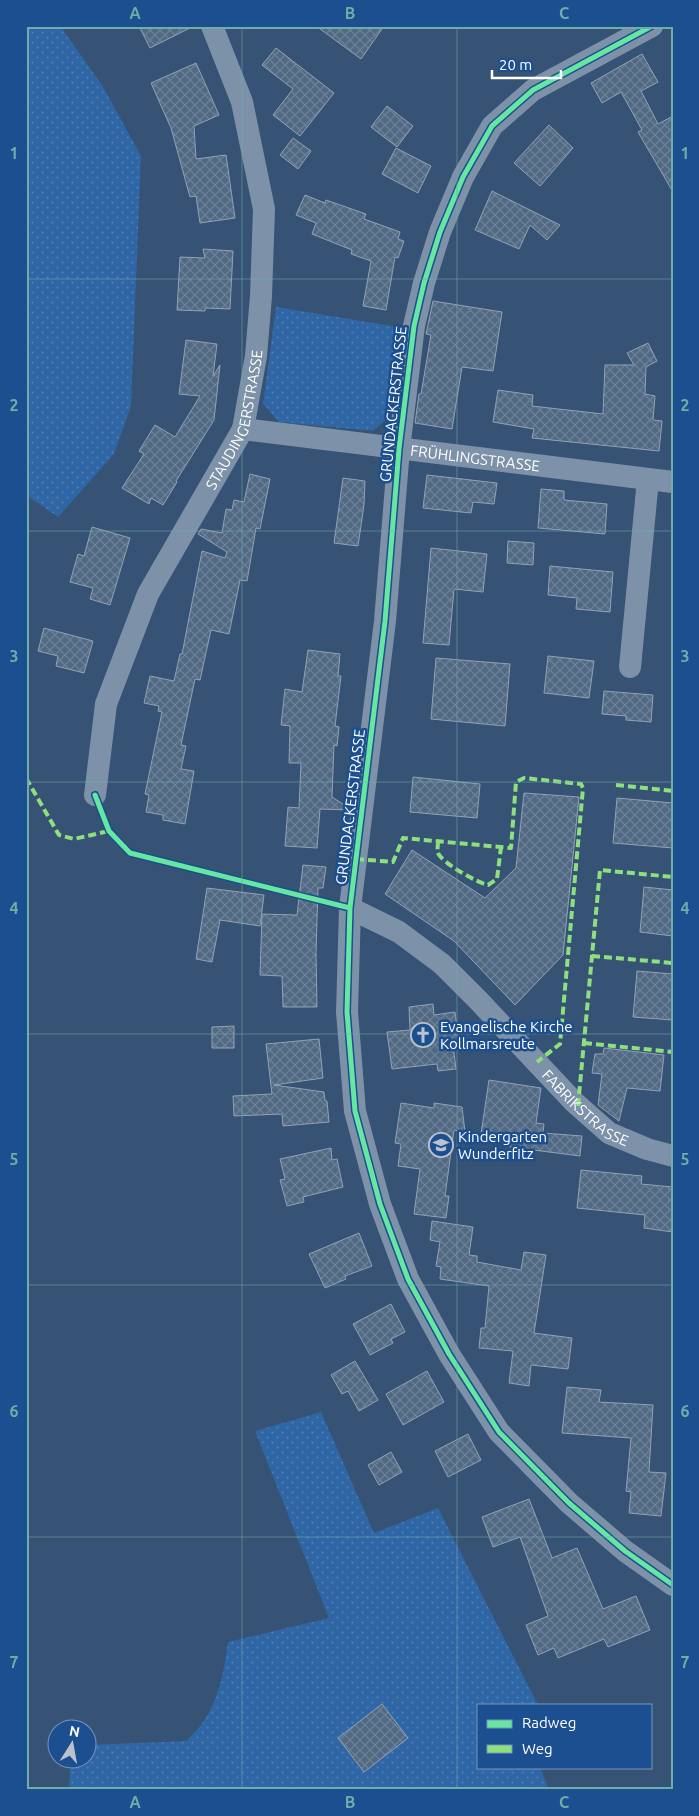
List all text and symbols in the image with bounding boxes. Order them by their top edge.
text: A [129,4,141,22]
text: B [345,4,355,22]
text: C [559,4,569,22]
scale bar [492,48,560,80]
text: 20 m [499,56,532,73]
text: 1 [9,144,19,162]
text: 1 [680,144,690,162]
street label: GRUNDACKERSTRASSE [376,325,410,483]
street label: STAUDINGERSTRASSE [202,349,265,492]
text: 2 [9,396,19,414]
text: 2 [680,396,690,414]
street label: FRÜHLINGSTRASSE [410,441,541,474]
text: 3 [9,647,19,665]
text: 3 [680,647,690,665]
street label: GRUNDACKERSTRASSE [332,728,368,886]
text: 4 [9,899,19,917]
text: 4 [680,899,690,917]
place label: Evangelische Kirche Kollmarsreute [440,1018,573,1052]
church icon: Evangelische Kirche Kollmarsreute [410,1022,436,1048]
street label: FABRIKSTRASSE [539,1066,631,1149]
place label: Kindergarten Wunderfitz [458,1128,547,1162]
school or university icon: Kindergarten Wunderfitz [428,1132,454,1158]
text: 5 [9,1150,19,1168]
text: 5 [680,1150,690,1168]
text: 6 [9,1402,19,1420]
text: 6 [680,1402,690,1420]
text: 7 [9,1653,19,1671]
text: 7 [680,1653,690,1671]
legend [477,1704,652,1768]
text: Radweg [522,1714,576,1731]
north arrow [48,1718,98,1768]
text: N [68,1722,81,1740]
text: Weg [522,1740,553,1757]
text: A [129,1793,141,1811]
text: B [345,1793,355,1811]
text: C [559,1793,569,1811]

